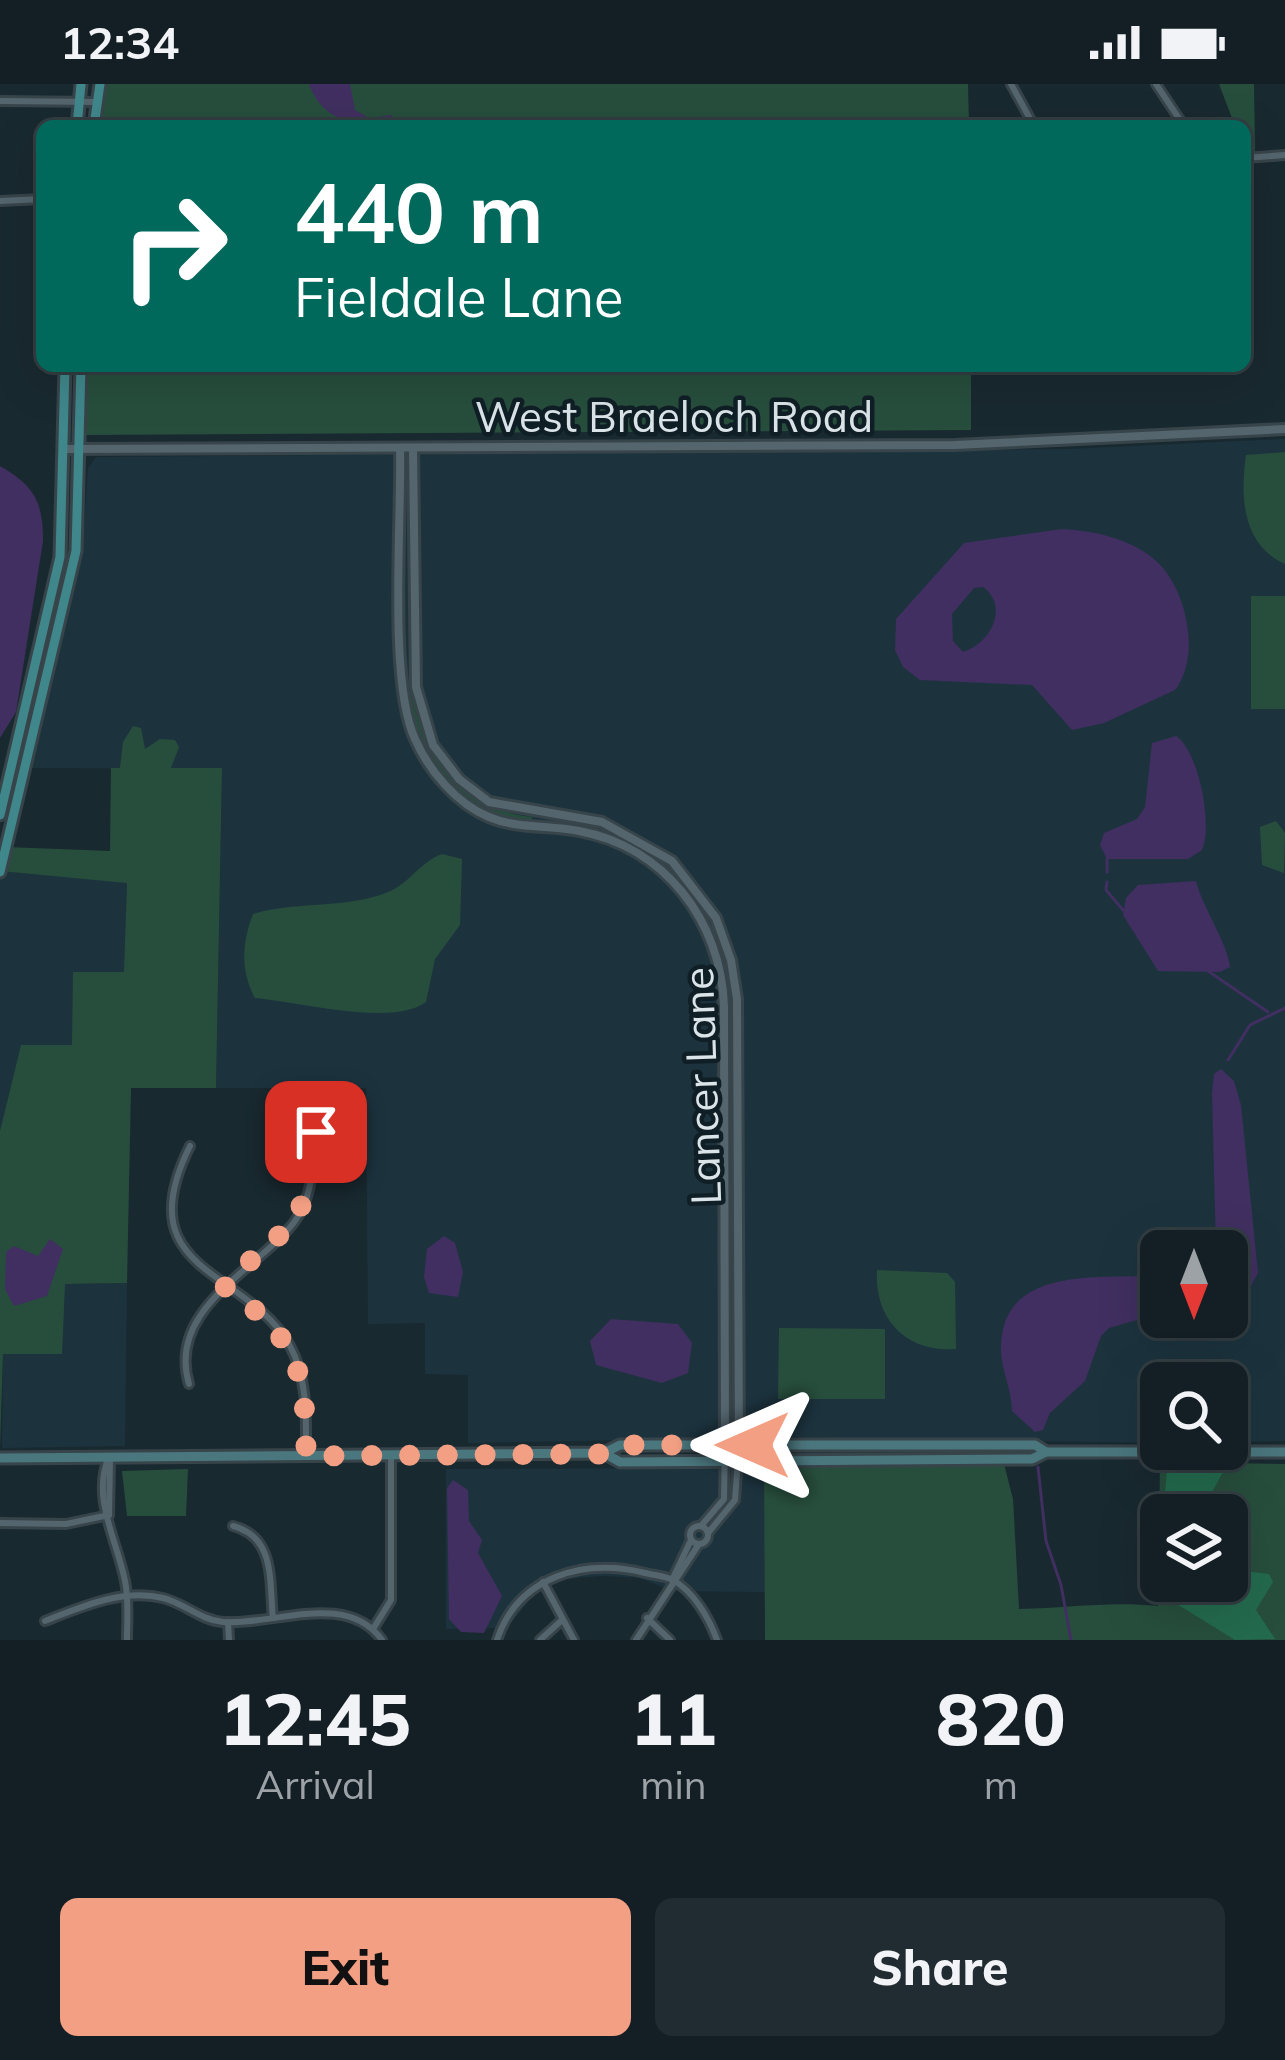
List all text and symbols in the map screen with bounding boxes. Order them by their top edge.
text: 12:34 [60,14,179,70]
text: 440 m [294,159,544,264]
icon: right [96,168,252,324]
text: Fieldale Lane [294,263,623,331]
street label: West Braeloch Road [475,390,873,443]
street label: Lancer Lane [671,966,732,1206]
pin [265,1081,367,1183]
icon: arrive [283,1099,349,1165]
north arrow [1140,1230,1248,1338]
map controls [1140,1230,1248,1602]
button: search [1140,1362,1248,1470]
position arrow [690,1382,816,1508]
button: layers [1140,1494,1248,1602]
text: 12:45 [219,1673,411,1763]
text: 11 [630,1673,717,1763]
text: 820 [936,1673,1066,1763]
text: Arrival [255,1760,375,1809]
text: min [640,1760,707,1809]
text: m [984,1760,1018,1809]
button: Exit [60,1898,631,2036]
button: Share [655,1898,1225,2036]

